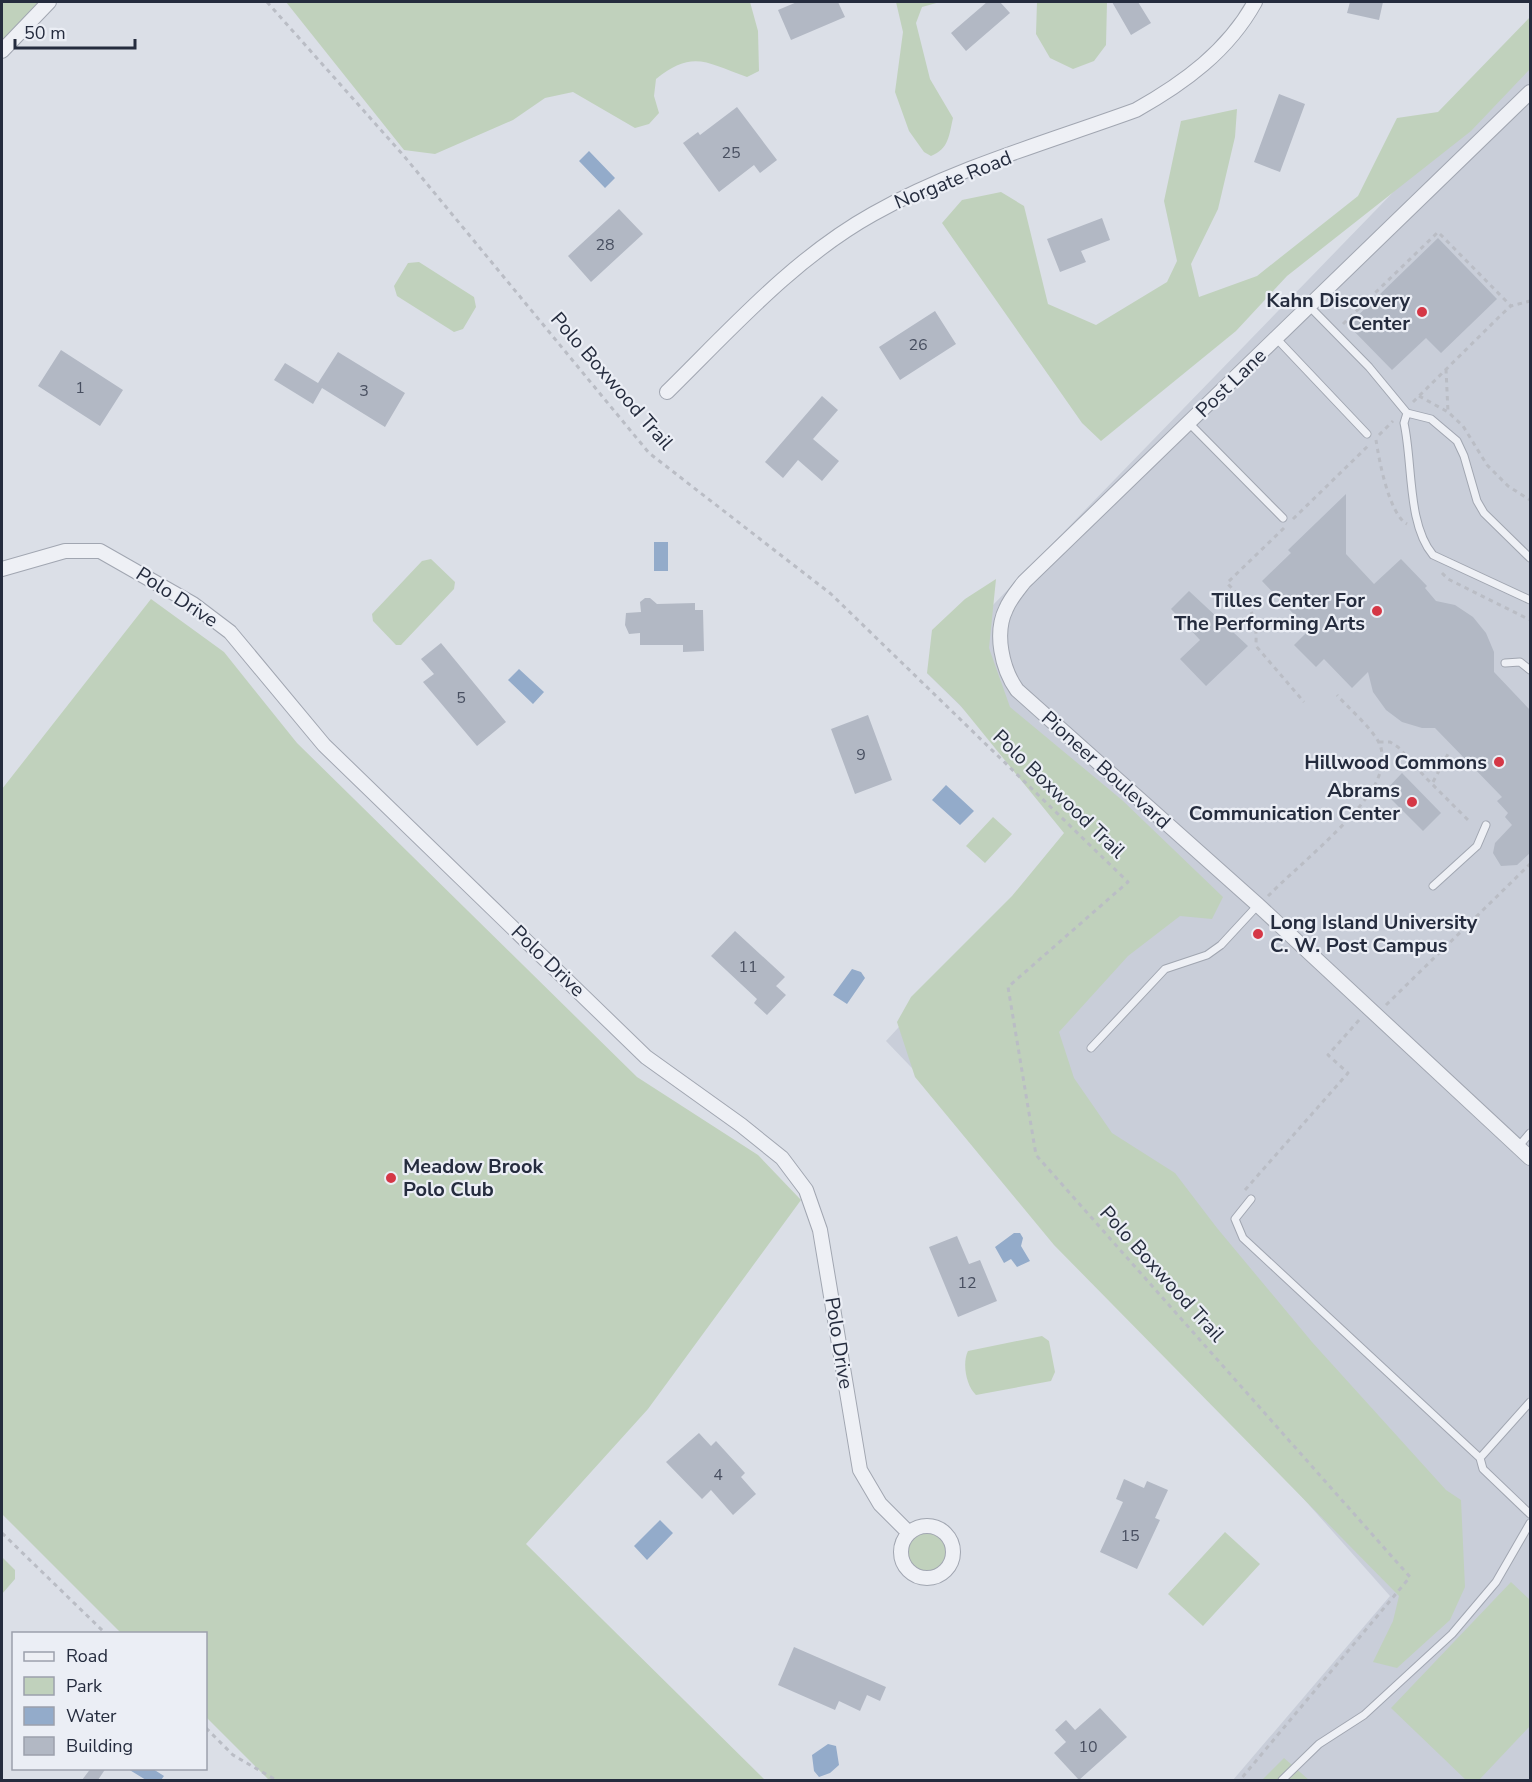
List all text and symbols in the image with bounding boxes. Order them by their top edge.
scale bar [15,12,135,50]
text: 50 m [24,21,66,45]
house number: 25 [721,142,741,164]
street label: Norgate Road [890,144,1016,216]
house number: 28 [595,234,615,256]
place label: Kahn Discovery Center [1266,287,1410,337]
marker: Kahn Discovery Center [1415,305,1429,319]
street label: Polo Boxwood Trail [545,306,680,456]
house number: 26 [908,334,928,356]
street label: Post Lane [1190,343,1272,423]
house number: 1 [75,377,85,399]
house number: 3 [359,380,369,402]
street label: Polo Drive [131,560,223,634]
place label: Tilles Center For The Performing Arts [1174,587,1365,637]
marker: Tilles Center For The Performing Arts [1370,604,1384,618]
house number: 5 [456,687,466,709]
street label: Pioneer Boulevard [1036,705,1176,835]
street label: Polo Boxwood Trail [987,724,1131,864]
house number: 9 [856,744,866,766]
place label: Hillwood Commons [1304,749,1487,776]
marker: Hillwood Commons [1492,755,1506,769]
place label: Abrams Communication Center [1189,777,1400,827]
marker: Abrams Communication Center [1405,795,1419,809]
place label: Long Island University C. W. Post Campus [1270,909,1478,959]
street label: Polo Drive [505,919,591,1003]
marker: Long Island University C. W. Post Campus [1251,927,1265,941]
house number: 11 [738,956,758,978]
place label: Meadow Brook Polo Club [403,1153,544,1203]
marker: Meadow Brook Polo Club [384,1171,398,1185]
street label: Polo Boxwood Trail [1094,1200,1230,1348]
house number: 12 [957,1272,977,1294]
street label: Polo Drive [818,1295,860,1391]
house number: 4 [713,1464,723,1486]
house number: 15 [1120,1525,1140,1547]
legend [12,1632,207,1770]
text: Road [66,1644,108,1668]
text: Park [66,1674,103,1698]
text: Water [66,1704,117,1728]
text: Building [66,1734,133,1758]
house number: 10 [1078,1736,1098,1758]

